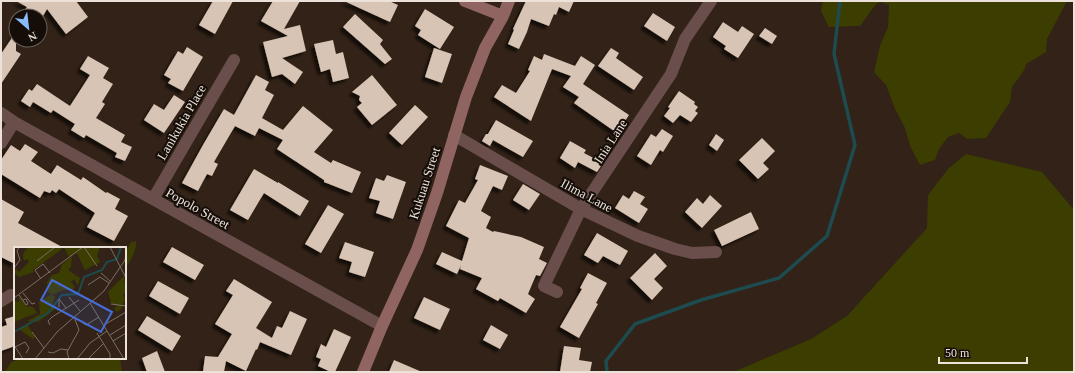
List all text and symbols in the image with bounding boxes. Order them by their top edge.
north arrow [8,8,48,48]
text: N [26,30,39,44]
street label: Lanikukia Place [154,82,209,162]
street label: Inia Lane [591,116,630,166]
street label: Kukuau Street [406,145,443,221]
street label: Ilima Lane [558,176,616,215]
street label: Popolo Street [163,185,233,232]
inset map [14,247,126,359]
scale bar [939,339,1027,365]
text: 50 m [945,346,970,360]

